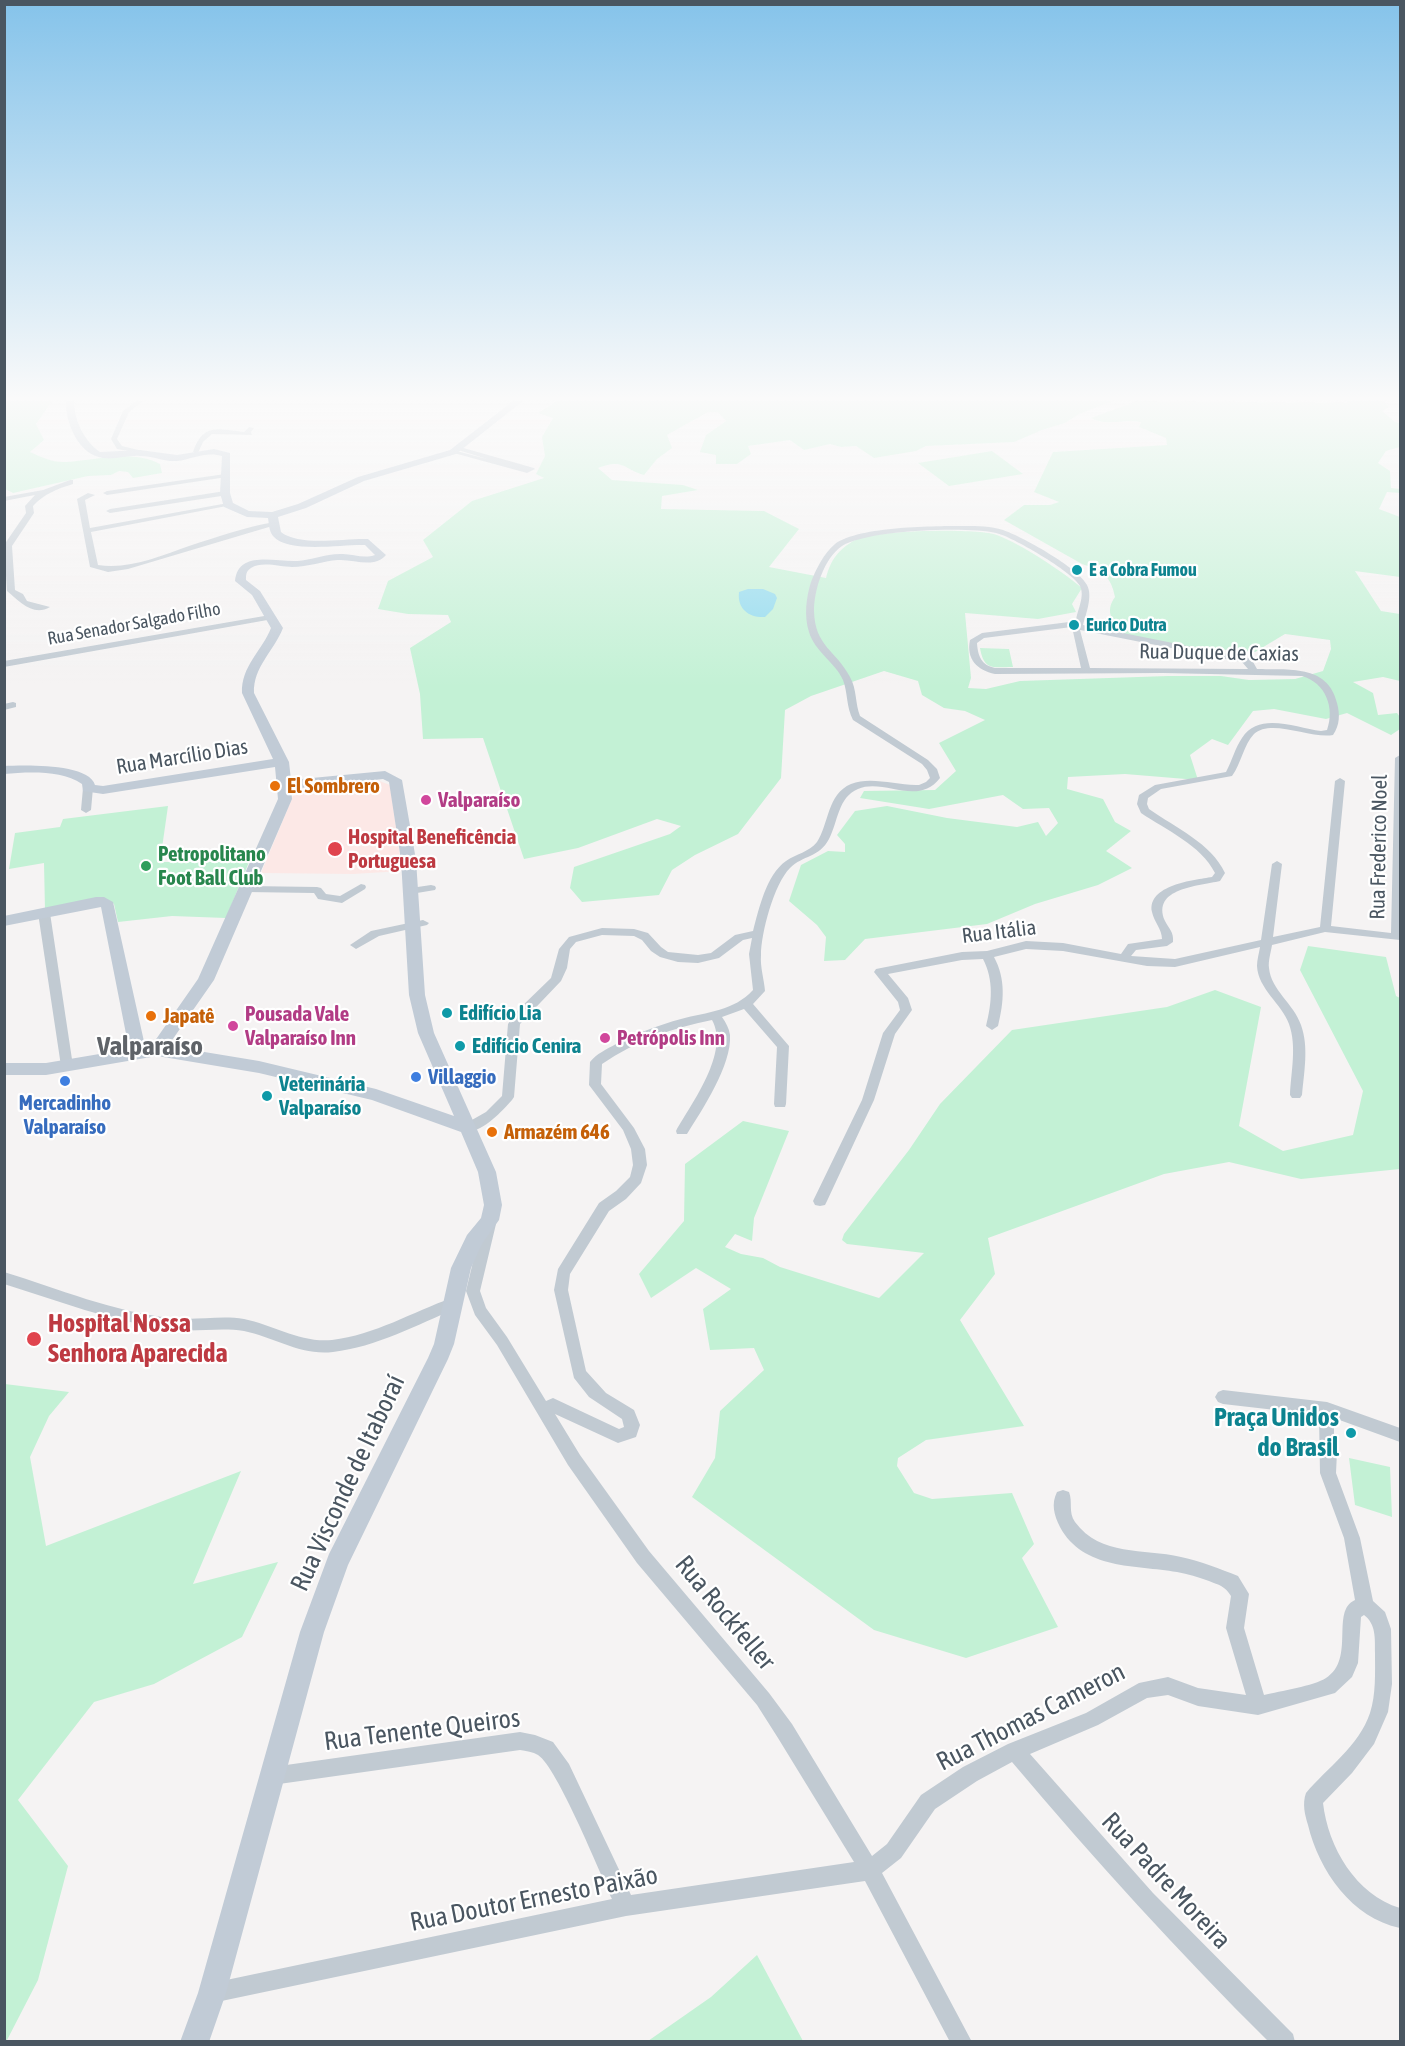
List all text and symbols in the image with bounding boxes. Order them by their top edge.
place label: E a Cobra Fumou [1089,559,1197,581]
marker: E a Cobra Fumou [1070,563,1084,577]
street label: Rua Senador Salgado Filho [46,598,222,650]
place label: Eurico Dutra [1086,614,1167,636]
marker: Eurico Dutra [1067,618,1081,632]
street label: Rua Duque de Caxias [1139,639,1299,667]
street label: Rua Marcílio Dias [114,734,250,780]
place label: El Sombrero [287,773,380,799]
street label: Rua Frederico Noel [1365,774,1393,920]
marker: El Sombrero [268,779,282,793]
place label: Valparaíso [438,787,520,813]
marker: Valparaíso [419,793,433,807]
place label: Hospital Beneficência Portuguesa [348,824,516,874]
marker: Hospital Beneficência Portuguesa [326,840,344,858]
place label: Petropolitano Foot Ball Club [158,841,266,891]
marker: Petropolitano Foot Ball Club [139,859,153,873]
street label: Rua Itália [960,915,1038,949]
place label: Edifício Lia [459,1000,541,1026]
place label: Pousada Vale Valparaíso Inn [245,1001,356,1051]
place label: Japatê [163,1003,215,1029]
marker: Edifício Lia [440,1006,454,1020]
marker: Japatê [144,1009,158,1023]
marker: Pousada Vale Valparaíso Inn [226,1019,240,1033]
place label: Petrópolis Inn [617,1025,725,1051]
district label: Valparaíso [97,1030,203,1062]
marker: Petrópolis Inn [598,1031,612,1045]
place label: Edifício Cenira [472,1033,581,1059]
marker: Edifício Cenira [453,1039,467,1053]
place label: Villaggio [428,1064,496,1090]
marker: Villaggio [409,1070,423,1084]
place label: Veterinária Valparaíso [279,1071,365,1121]
marker: Mercadinho Valparaíso [58,1074,72,1088]
marker: Veterinária Valparaíso [260,1089,274,1103]
place label: Mercadinho Valparaíso [19,1090,111,1140]
place label: Armazém 646 [504,1119,610,1145]
marker: Armazém 646 [485,1125,499,1139]
place label: Hospital Nossa Senhora Aparecida [48,1308,227,1370]
marker: Hospital Nossa Senhora Aparecida [25,1330,43,1348]
street label: Rua Visconde de Itaboraí [284,1370,412,1596]
place label: Praça Unidos do Brasil [1214,1402,1339,1464]
marker: Praça Unidos do Brasil [1344,1426,1358,1440]
street label: Rua Rockfeller [668,1550,782,1676]
street label: Rua Thomas Cameron [932,1656,1130,1778]
street label: Rua Tenente Queiros [322,1703,522,1757]
street label: Rua Padre Moreira [1095,1806,1237,1956]
street label: Rua Doutor Ernesto Paixão [407,1860,661,1938]

